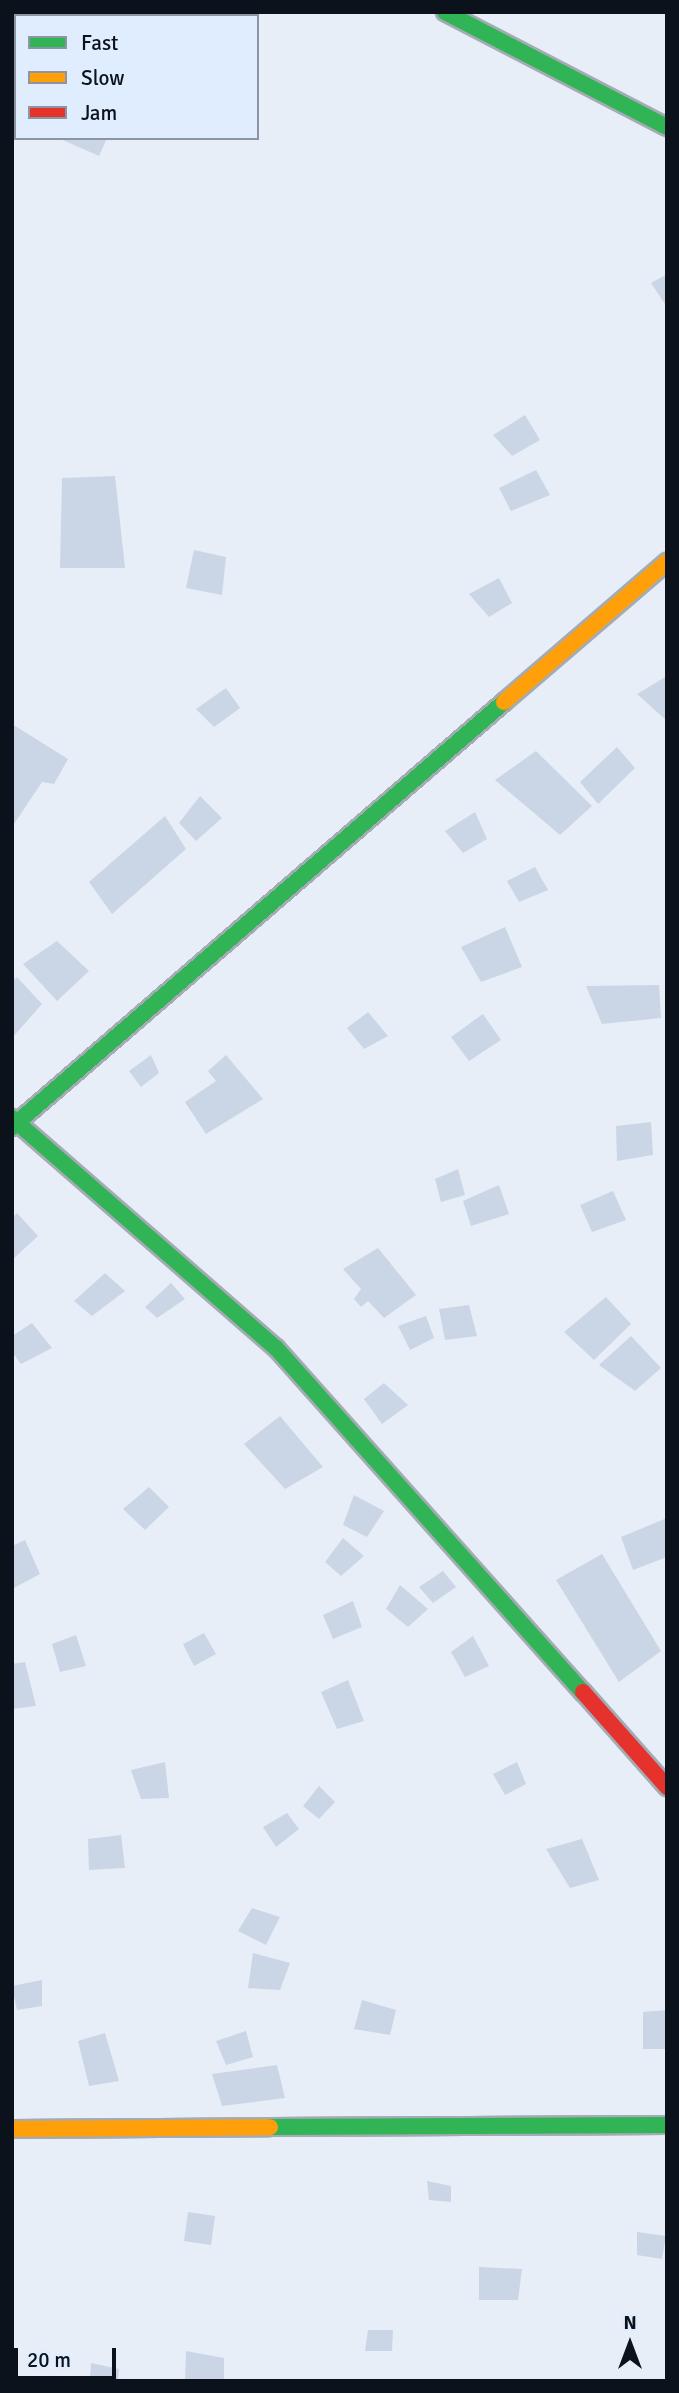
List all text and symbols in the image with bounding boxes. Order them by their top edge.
legend [14,14,259,140]
text: Fast [81,30,118,56]
text: Slow [81,65,125,91]
text: Jam [81,100,117,126]
north arrow [595,2309,665,2379]
text: N [623,2311,637,2335]
scale bar [18,2334,119,2378]
text: 20 m [27,2347,71,2373]

